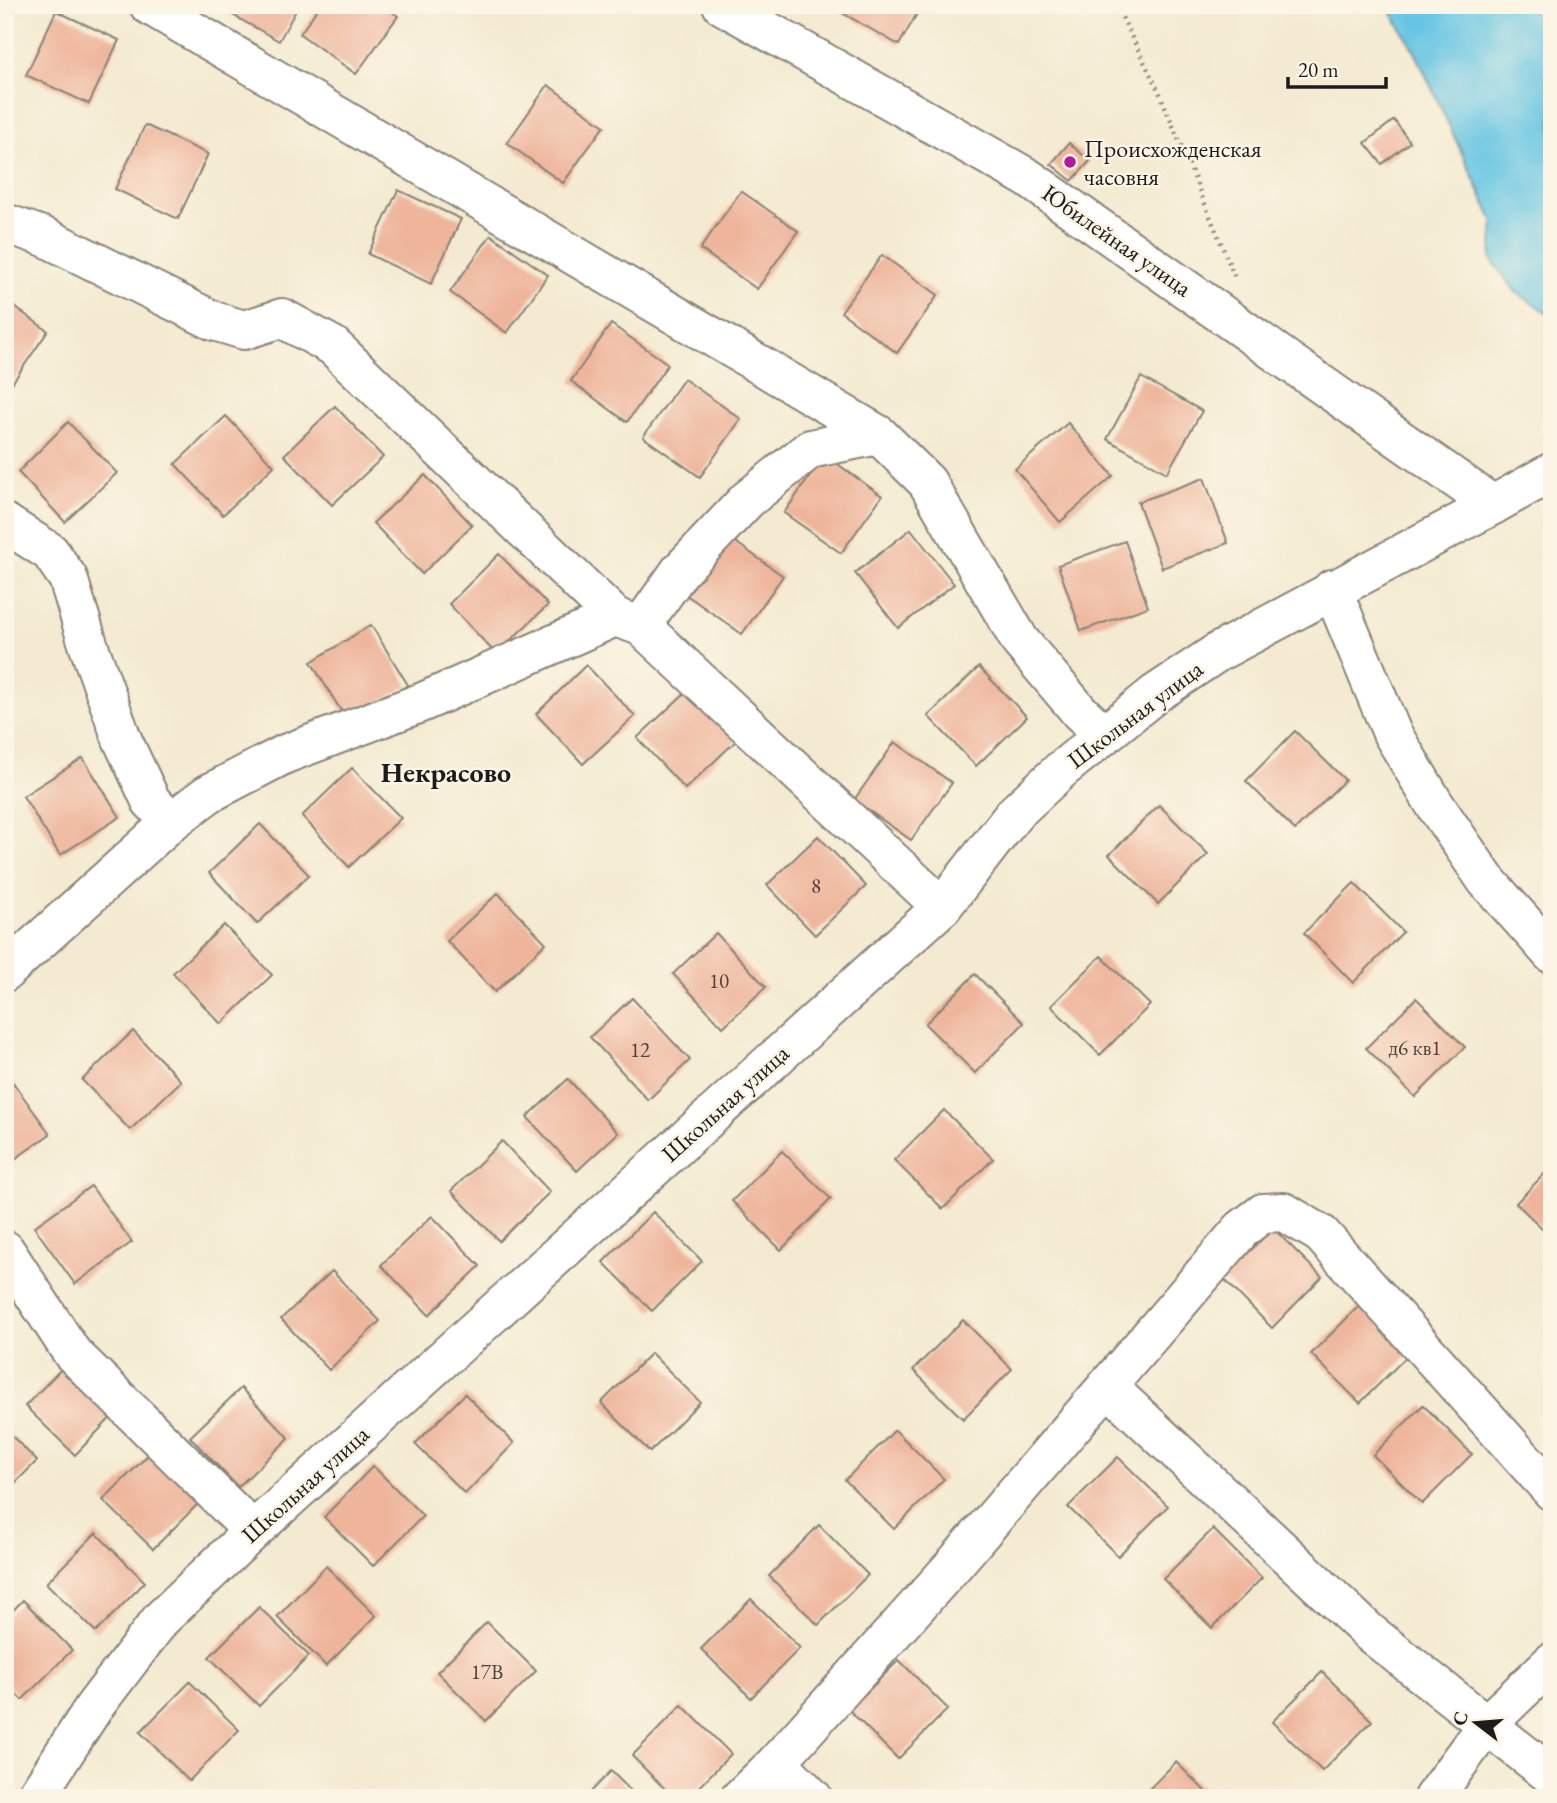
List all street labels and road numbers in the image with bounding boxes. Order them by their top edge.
street label: Юбилейная улица [1036,177,1198,303]
street label: Школьная улица [1061,653,1209,775]
street label: Школьная улица [655,1037,796,1169]
street label: Школьная улица [235,1418,376,1550]

